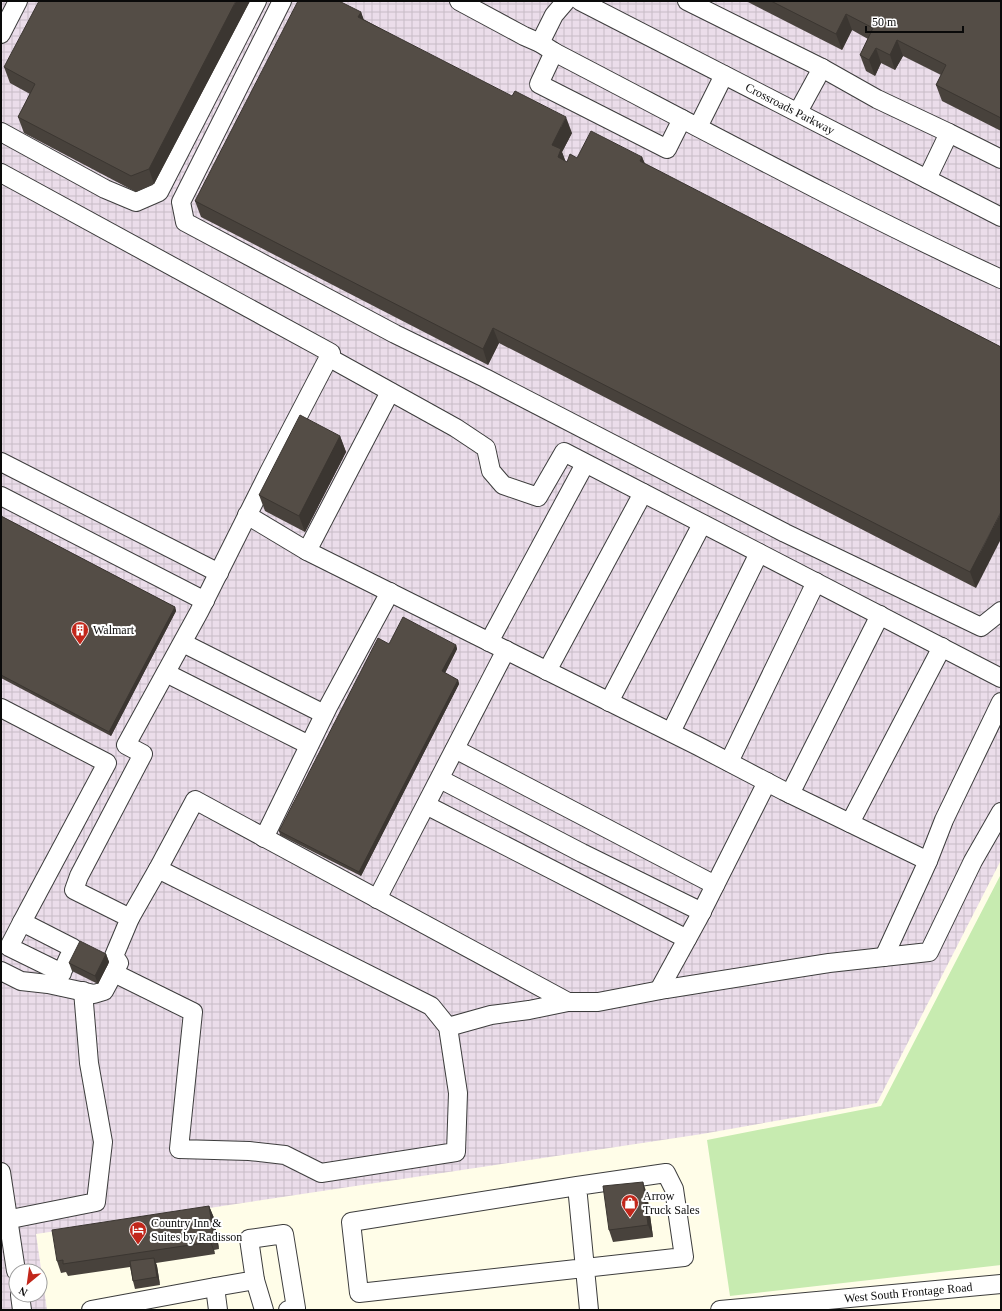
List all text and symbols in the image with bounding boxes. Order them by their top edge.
scale bar [866,8,963,34]
text: 50 m [872,15,897,29]
street label: Crossroads Parkway [743,80,837,137]
building icon: Walmart [70,620,90,645]
place label: Walmart [93,623,135,637]
place label: Arrow Truck Sales [643,1189,700,1217]
shop icon: Arrow Truck Sales [620,1193,640,1218]
place label: Country Inn & Suites by Radisson [151,1216,242,1244]
hotel icon: Country Inn & Suites by Radisson [128,1220,148,1245]
north arrow [8,1263,48,1303]
street label: West South Frontage Road [843,1280,973,1305]
text: N [17,1285,30,1299]

